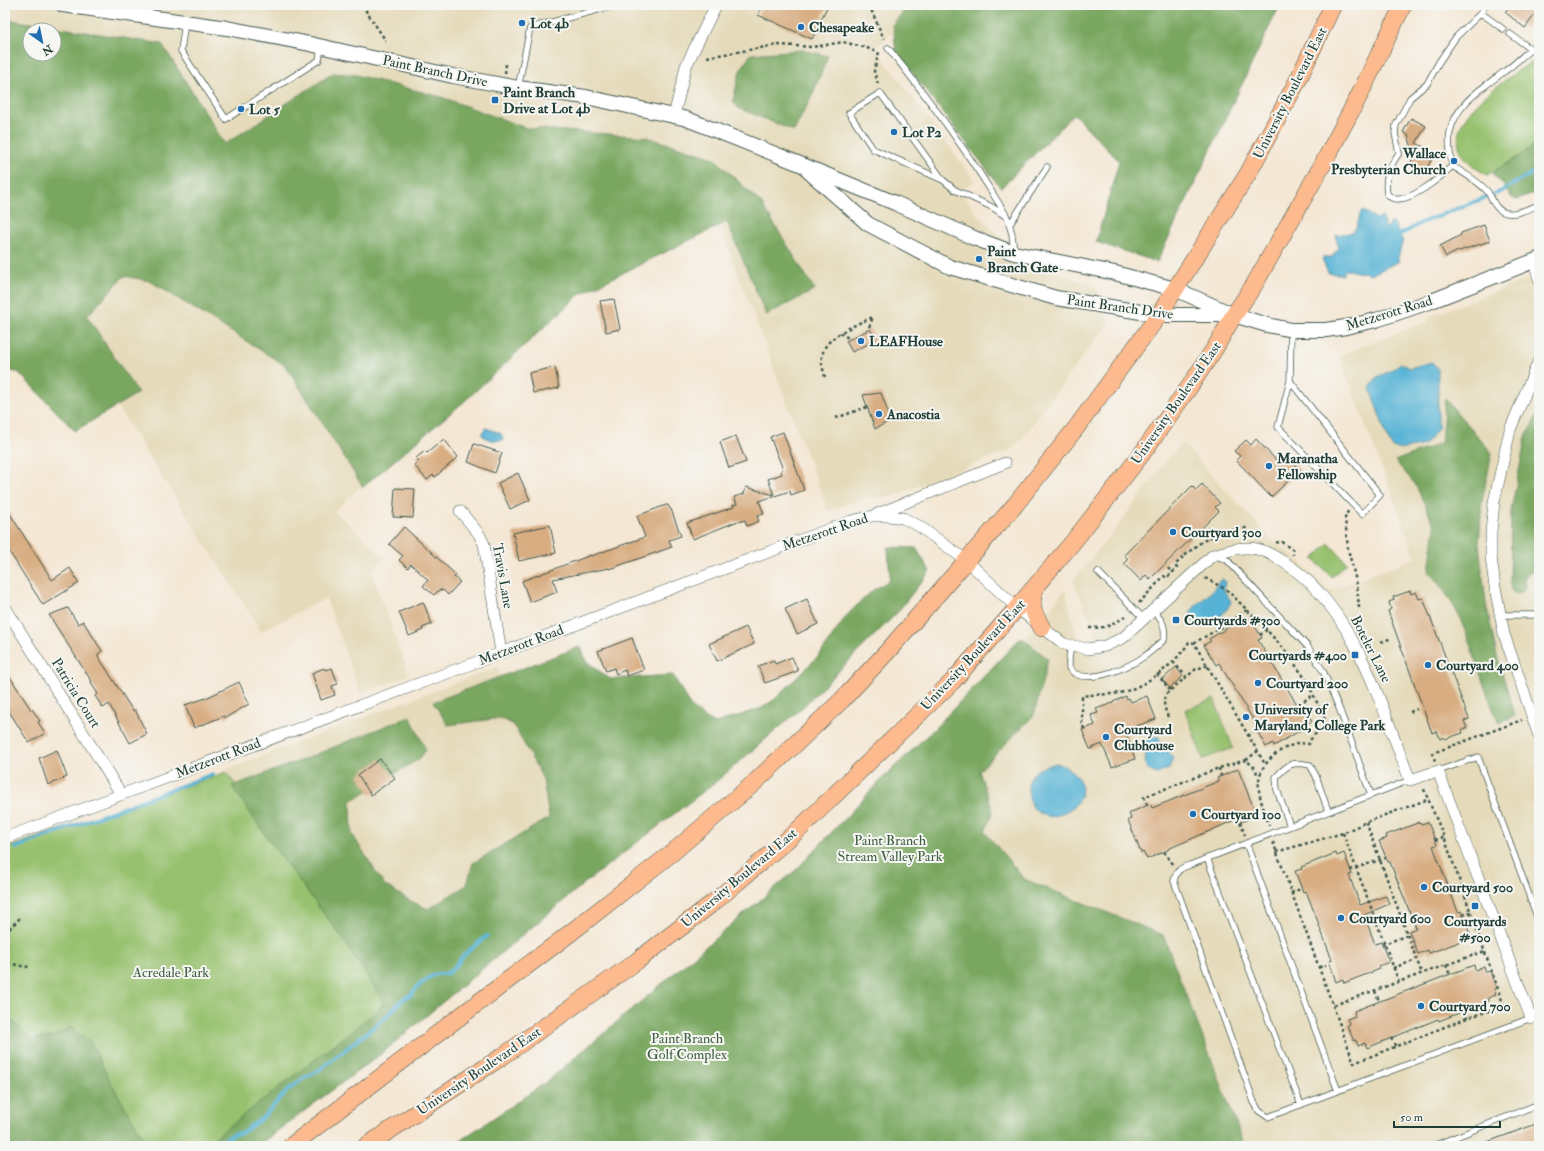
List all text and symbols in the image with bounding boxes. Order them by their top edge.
place label: Lot 4b [530,15,569,32]
marker: Lot 4b [517,18,527,28]
place label: Chesapeake [809,19,874,37]
north arrow [22,22,62,62]
marker: Chesapeake [796,22,806,32]
street label: University Boulevard East [1249,24,1332,162]
text: N [39,41,56,59]
street label: Paint Branch Drive [381,52,489,90]
place label: Paint Branch Drive at Lot 4b [503,84,590,117]
marker: Paint Branch Drive at Lot 4b [490,95,500,105]
place label: Lot 5 [249,101,280,118]
marker: Lot 5 [236,104,246,114]
place label: Lot P2 [902,124,942,141]
marker: Lot P2 [889,127,899,137]
place label: Wallace Presbyterian Church [1331,145,1447,179]
marker: Wallace Presbyterian Church [1449,156,1459,166]
place label: Paint Branch Gate [987,243,1058,276]
marker: Paint Branch Gate [974,254,984,264]
street label: Paint Branch Drive [1066,291,1174,323]
street label: Metzerott Road [1344,292,1434,334]
place label: LEAFHouse [869,333,943,350]
marker: LEAFHouse [856,336,866,346]
street label: University Boulevard East [1127,338,1226,468]
place label: Anacostia [886,406,941,423]
marker: Anacostia [874,409,884,419]
place label: Maranatha Fellowship [1276,450,1339,484]
marker: Maranatha Fellowship [1264,461,1274,471]
street label: Metzerott Road [780,509,870,555]
place label: Courtyard 300 [1181,524,1262,542]
marker: Courtyard 300 [1168,527,1178,537]
street label: Travis Lane [489,542,517,610]
street label: University Boulevard East [917,596,1030,715]
place label: Courtyards #300 [1184,612,1280,630]
street label: Boteler Lane [1347,613,1395,685]
marker: Courtyards #300 [1171,615,1181,625]
street label: Metzerott Road [476,621,566,669]
place label: Courtyards #400 [1248,647,1347,665]
marker: Courtyards #400 [1350,650,1360,660]
street label: Patricia Court [48,655,104,731]
place label: Courtyard 400 [1436,657,1519,675]
marker: Courtyard 400 [1423,660,1433,670]
place label: Courtyard 200 [1266,675,1348,693]
marker: Courtyard 200 [1253,678,1263,688]
place label: University of Maryland, College Park [1253,701,1386,735]
marker: University of Maryland, College Park [1241,712,1251,722]
place label: Courtyard Clubhouse [1114,721,1174,754]
marker: Courtyard Clubhouse [1101,732,1111,742]
street label: Metzerott Road [173,734,263,782]
place label: Courtyard 100 [1201,806,1281,824]
marker: Courtyard 100 [1188,809,1198,819]
street label: University Boulevard East [678,824,801,932]
park label: Paint Branch Stream Valley Park [838,832,943,866]
place label: Courtyard 500 [1432,879,1513,897]
marker: Courtyard 500 [1419,882,1429,892]
marker: Courtyards #500 [1470,901,1480,911]
place label: Courtyard 600 [1349,910,1431,928]
marker: Courtyard 600 [1336,913,1346,923]
place label: Courtyards #500 [1444,913,1507,946]
park label: Acredale Park [132,964,209,981]
place label: Courtyard 700 [1429,998,1511,1016]
marker: Courtyard 700 [1416,1001,1426,1011]
street label: University Boulevard East [414,1023,545,1120]
park label: Paint Branch Golf Complex [647,1030,728,1064]
scale bar [1394,1103,1500,1129]
text: 50 m [1400,1110,1424,1125]

